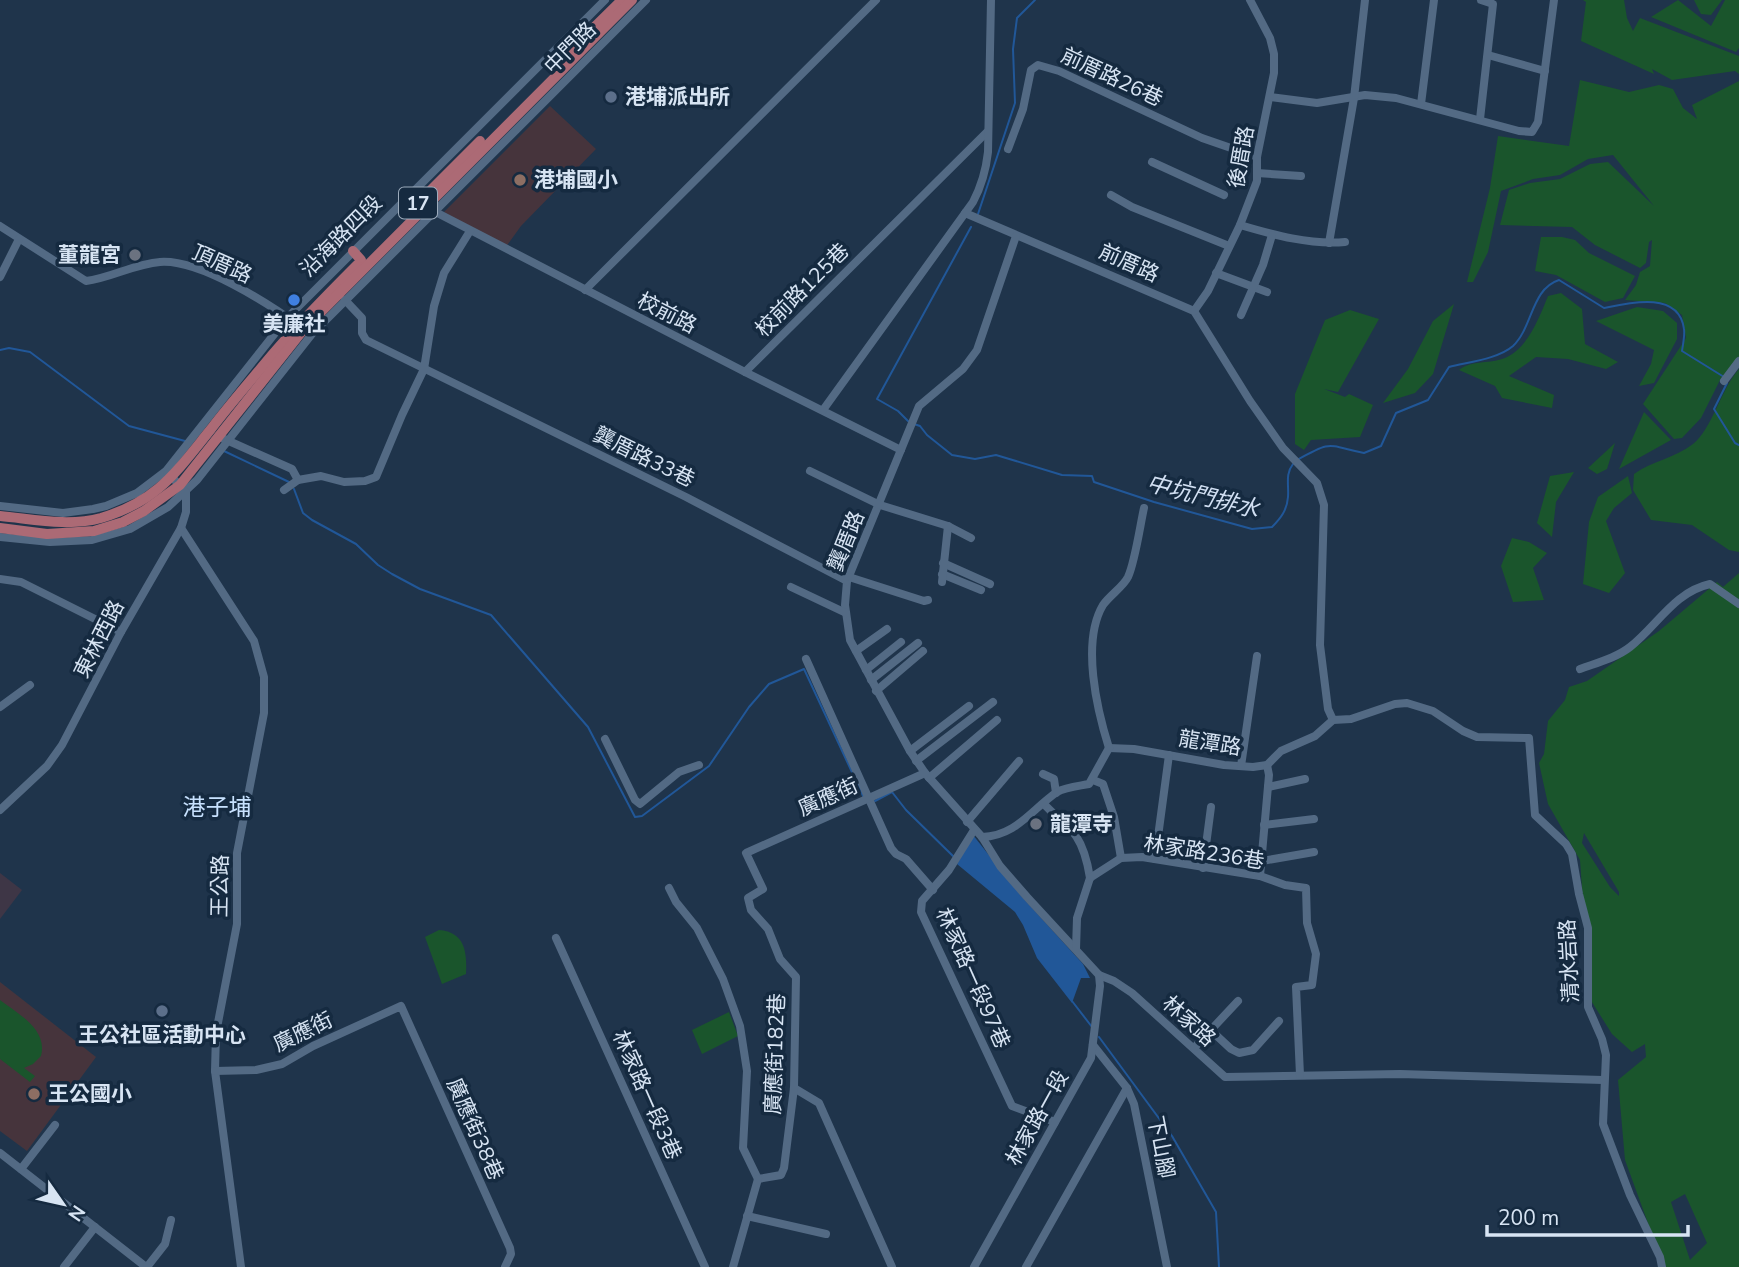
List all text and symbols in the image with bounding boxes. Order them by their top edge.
street label: 中門路 [538,16,602,80]
street label: 前厝路26巷 [1057,41,1167,113]
place label: 港埔派出所 [625,83,730,111]
marker: 港埔派出所 [603,89,619,105]
street label: 後厝路 [1222,124,1260,190]
place label: 港埔國小 [534,166,618,194]
marker: 港埔國小 [512,172,528,188]
road number: 17 [399,188,437,218]
street label: 沿海路四段 [294,189,388,283]
street label: 校前路125巷 [749,237,855,343]
street label: 前厝路 [1095,237,1163,289]
street label: 頂厝路 [188,238,256,290]
place label: 董龍宮 [58,241,121,269]
marker: 董龍宮 [127,247,143,263]
street label: 校前路 [633,286,701,340]
marker: 美廉社 [286,292,302,308]
place label: 美廉社 [263,310,326,338]
street label: 龔厝路33巷 [589,420,699,494]
water label: 中坑門排水 [1143,468,1263,526]
street label: 龔厝路 [821,507,871,575]
street label: 東林西路 [67,595,131,683]
street label: 龍潭路 [1177,724,1243,762]
street label: 廣應街 [794,771,862,823]
district label: 港子埔 [183,792,252,823]
place label: 龍潭寺 [1050,810,1113,838]
marker: 龍潭寺 [1028,816,1044,832]
street label: 林家路236巷 [1142,829,1266,875]
street label: 王公路 [205,854,235,918]
street label: 林家路一段97巷 [929,903,1017,1053]
street label: 清水岩路 [1553,918,1585,1004]
street label: 林家路 [1156,990,1222,1052]
street label: 廣應街182巷 [759,993,791,1115]
marker: 王公社區活動中心 [154,1003,170,1019]
street label: 廣應街 [269,1006,337,1058]
place label: 王公社區活動中心 [78,1021,246,1049]
street label: 林家路一段3巷 [606,1026,688,1164]
street label: 林家路一段 [999,1065,1075,1171]
street label: 廣應街38巷 [440,1073,510,1185]
place label: 王公國小 [48,1080,132,1108]
marker: 王公國小 [26,1086,42,1102]
street label: 下山腳 [1141,1113,1181,1181]
north arrow [28,1169,98,1239]
scale bar [1487,1194,1688,1238]
text: N [62,1200,91,1226]
text: 200 m [1498,1204,1559,1232]

